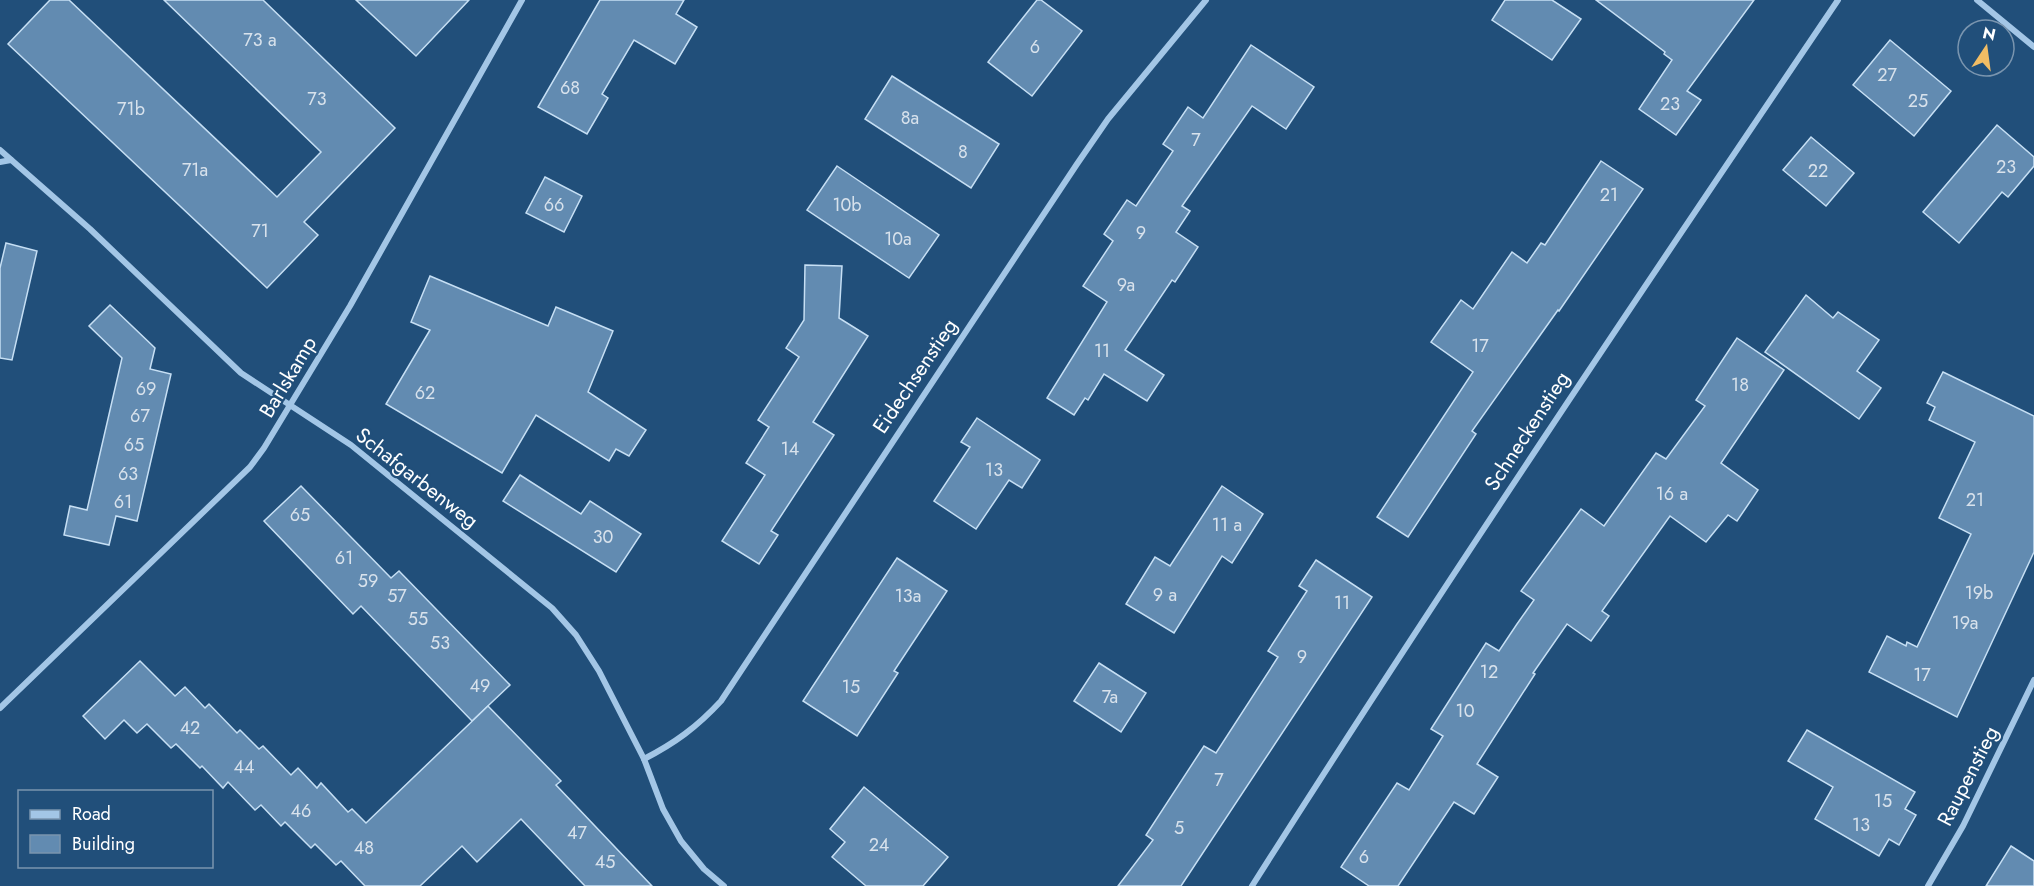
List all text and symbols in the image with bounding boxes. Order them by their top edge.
north arrow [1956,18,2016,78]
text: N [1980,21,1998,47]
house number: 73 a [243,27,277,53]
house number: 6 [1030,34,1040,60]
house number: 27 [1877,62,1897,88]
house number: 68 [560,75,580,101]
house number: 73 [307,86,327,112]
house number: 25 [1908,88,1928,114]
house number: 23 [1660,91,1680,117]
house number: 71b [117,96,145,122]
house number: 8a [901,105,919,131]
house number: 7 [1191,127,1201,153]
house number: 8 [958,139,968,165]
house number: 23 [1996,154,2016,180]
house number: 71a [182,157,208,183]
house number: 22 [1808,158,1828,184]
house number: 21 [1600,182,1618,208]
house number: 66 [544,192,564,218]
house number: 10b [832,192,862,218]
house number: 71 [251,218,269,244]
house number: 9 [1136,220,1146,246]
house number: 10a [884,226,912,252]
house number: 9a [1117,272,1135,298]
street label: Eidechsenstieg [865,313,965,439]
street label: Barlskamp [252,331,324,423]
house number: 17 [1471,333,1489,359]
house number: 11 [1094,338,1110,364]
street label: Schneckenstieg [1477,365,1577,497]
house number: 18 [1731,372,1749,398]
house number: 69 [136,376,156,402]
house number: 62 [415,380,435,406]
house number: 67 [130,403,150,429]
street label: Schafgarbenweg [349,420,485,536]
house number: 65 [124,432,144,458]
house number: 14 [781,436,799,462]
house number: 13 [985,457,1003,483]
house number: 63 [118,461,138,487]
house number: 16 a [1656,481,1688,507]
house number: 21 [1966,487,1984,513]
house number: 61 [114,489,132,515]
house number: 65 [290,502,310,528]
house number: 11 a [1212,512,1242,538]
house number: 30 [593,524,614,550]
house number: 61 [335,545,353,571]
house number: 59 [358,568,378,594]
house number: 19b [1965,580,1993,606]
house number: 9 a [1153,582,1177,608]
house number: 57 [387,583,407,609]
house number: 13a [895,583,921,609]
house number: 11 [1334,590,1350,616]
house number: 55 [408,606,428,632]
house number: 19a [1952,610,1978,636]
house number: 53 [430,630,450,656]
house number: 9 [1297,644,1307,670]
house number: 12 [1480,659,1498,685]
house number: 17 [1913,662,1931,688]
house number: 49 [470,673,490,699]
house number: 15 [842,674,860,700]
house number: 7a [1102,684,1118,710]
house number: 10 [1456,698,1475,724]
house number: 42 [180,715,200,741]
street label: Raupenstieg [1930,721,2006,831]
house number: 44 [234,754,255,780]
house number: 7 [1214,767,1224,793]
house number: 15 [1874,788,1892,814]
legend [18,790,213,868]
house number: 46 [291,798,311,824]
text: Road [72,801,111,827]
house number: 13 [1852,812,1870,838]
house number: 5 [1174,815,1184,841]
house number: 47 [567,820,588,846]
text: Building [72,831,135,857]
house number: 24 [869,832,889,858]
house number: 48 [354,835,374,861]
house number: 6 [1359,844,1369,870]
house number: 45 [595,849,615,875]

